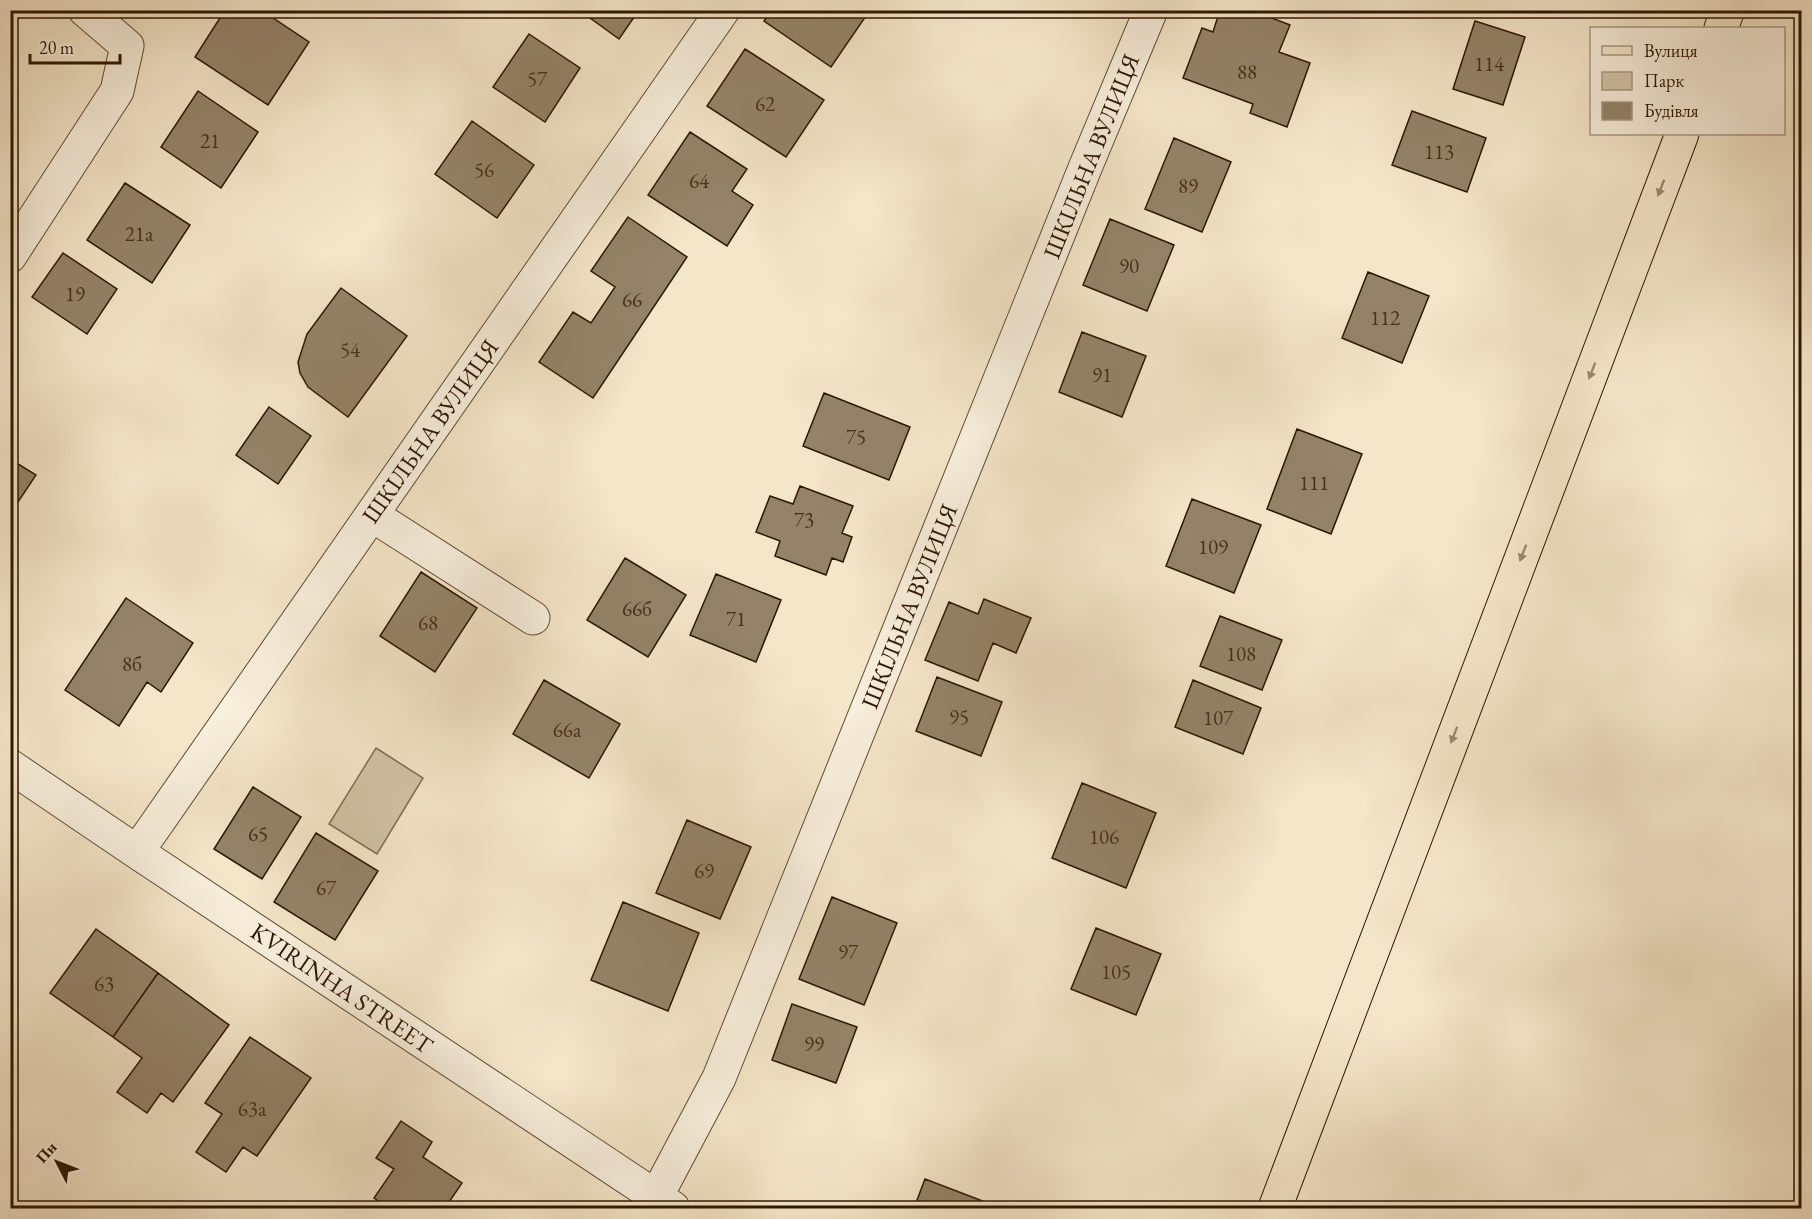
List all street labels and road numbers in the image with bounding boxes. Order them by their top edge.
street label: ШКІЛЬНА ВУЛИЦЯ [1036,49,1146,263]
street label: ШКІЛЬНА ВУЛИЦЯ [355,333,505,529]
street label: ШКІЛЬНА ВУЛИЦЯ [854,499,964,713]
street label: KVIRINHA STREET [245,916,440,1061]

